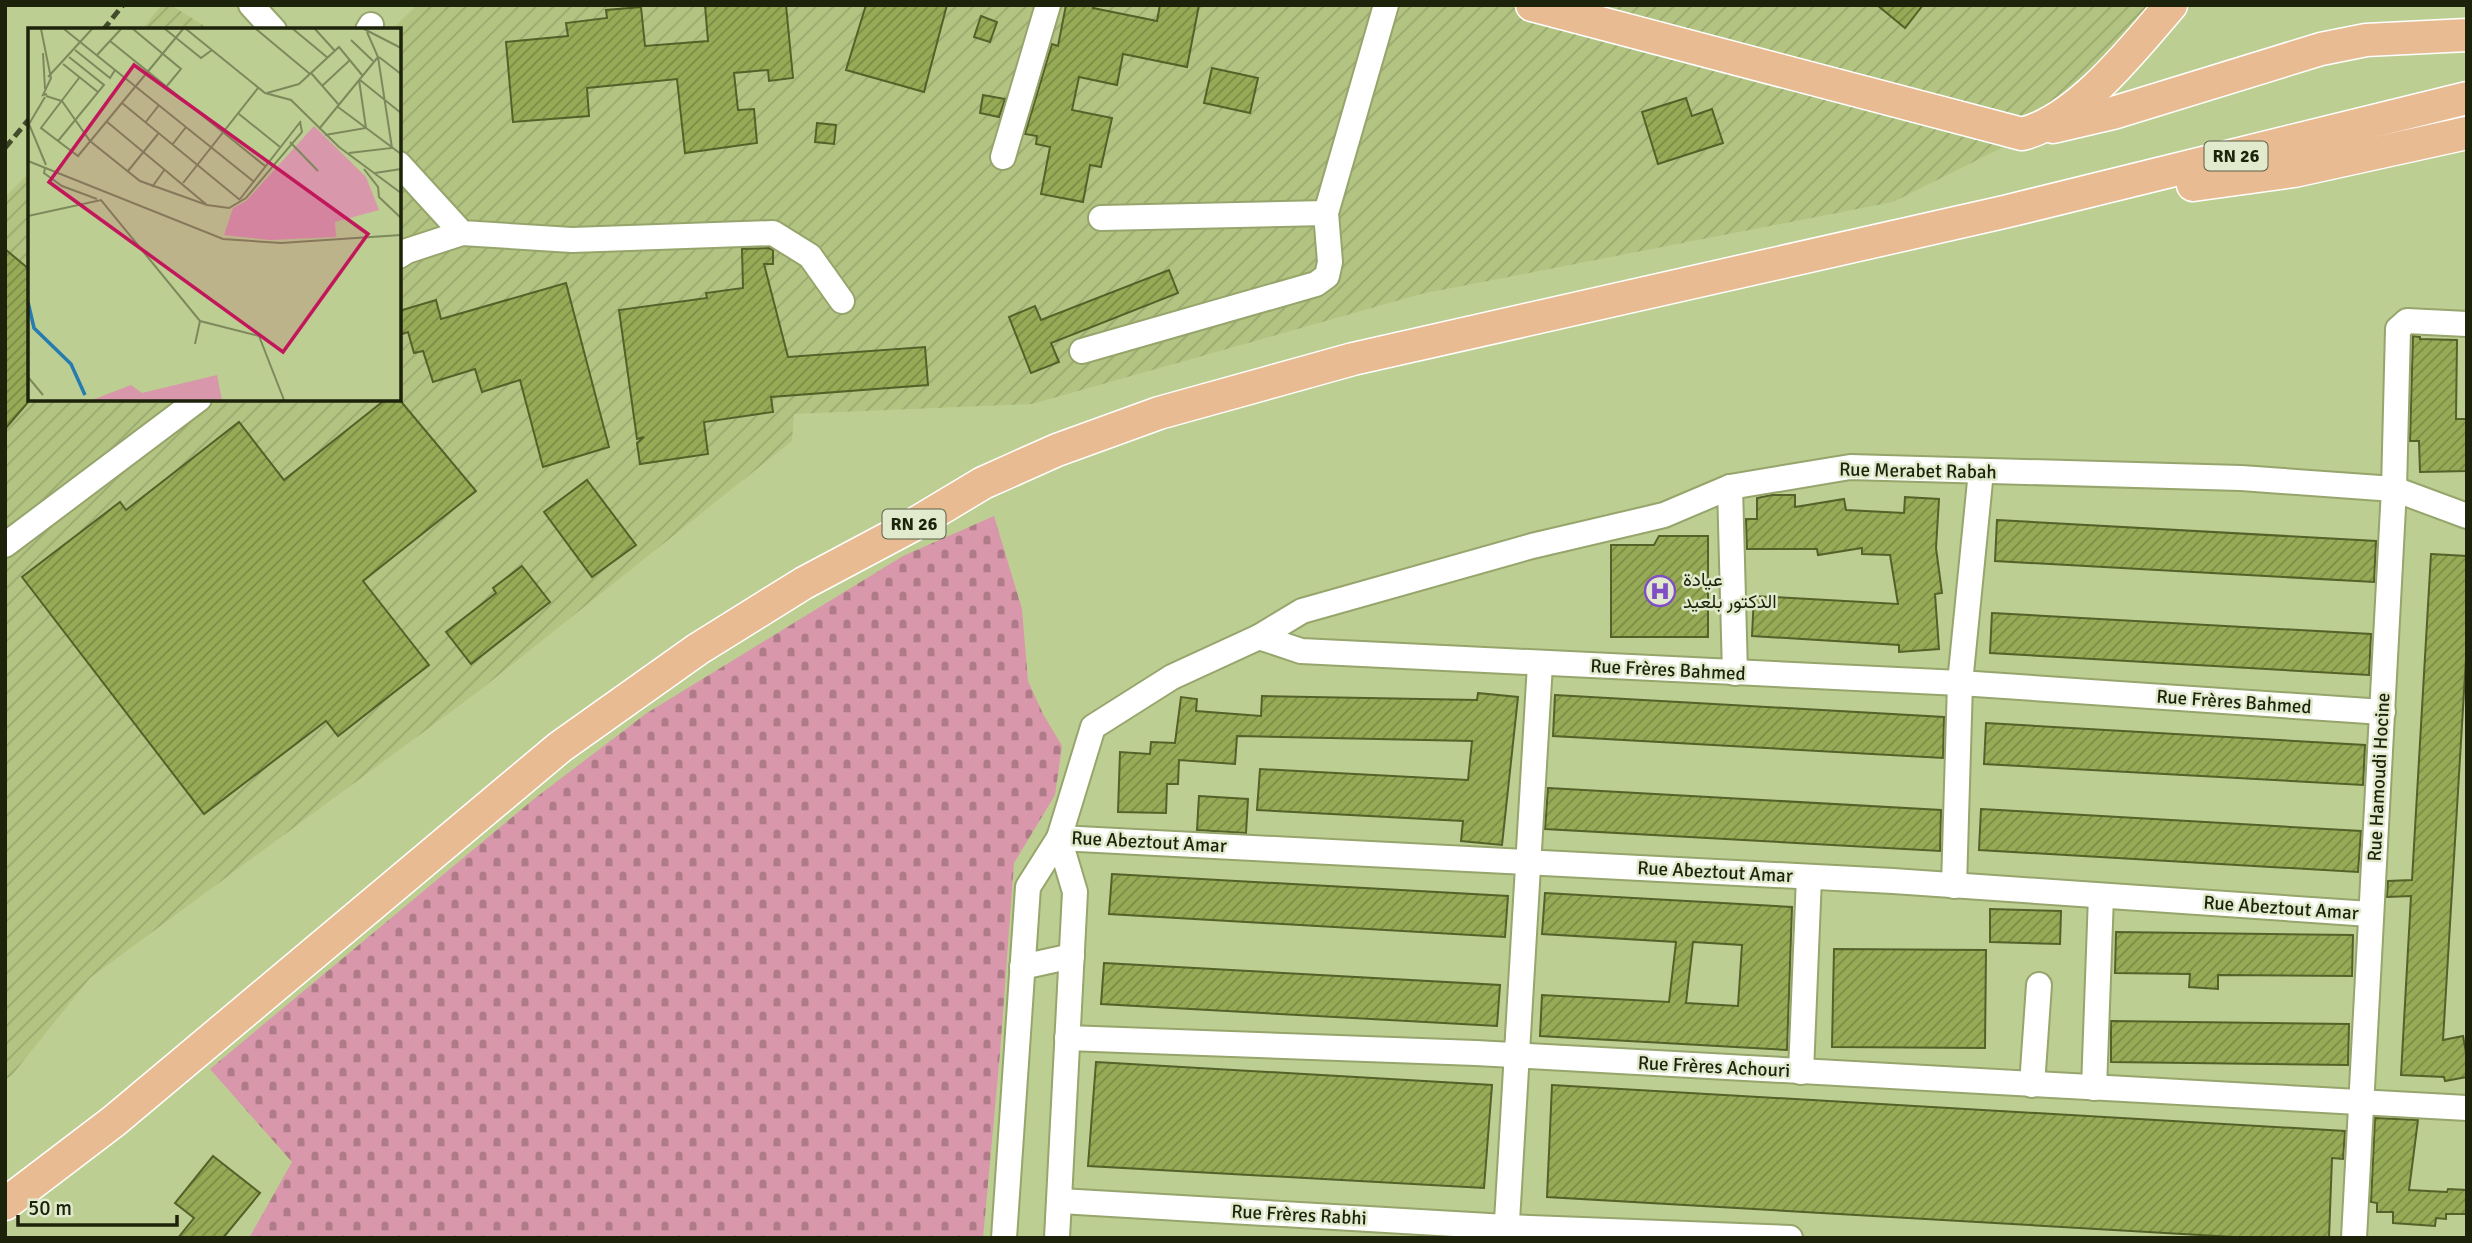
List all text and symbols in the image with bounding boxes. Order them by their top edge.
inset map [28,28,401,401]
road number: RN 26 [2204,141,2268,170]
street label: Rue Merabet Rabah [1839,458,1997,484]
road number: RN 26 [883,510,946,538]
place label: عيادة الدكتور بلعيد [1683,568,1777,614]
hospital icon: عيادة الدكتور بلعيد [1643,574,1677,608]
street label: Rue Frères Bahmed [1590,654,1746,686]
street label: Rue Frères Bahmed [2156,685,2312,719]
street label: Rue Hamoudi Hocine [2363,692,2395,862]
street label: Rue Abeztout Amar [1071,826,1227,858]
street label: Rue Abeztout Amar [1637,856,1793,888]
street label: Rue Abeztout Amar [2203,891,2359,925]
street label: Rue Frères Achouri [1637,1051,1791,1083]
scale bar [18,1184,177,1228]
text: 50 m [28,1195,72,1221]
street label: Rue Frères Rabhi [1231,1199,1367,1231]

